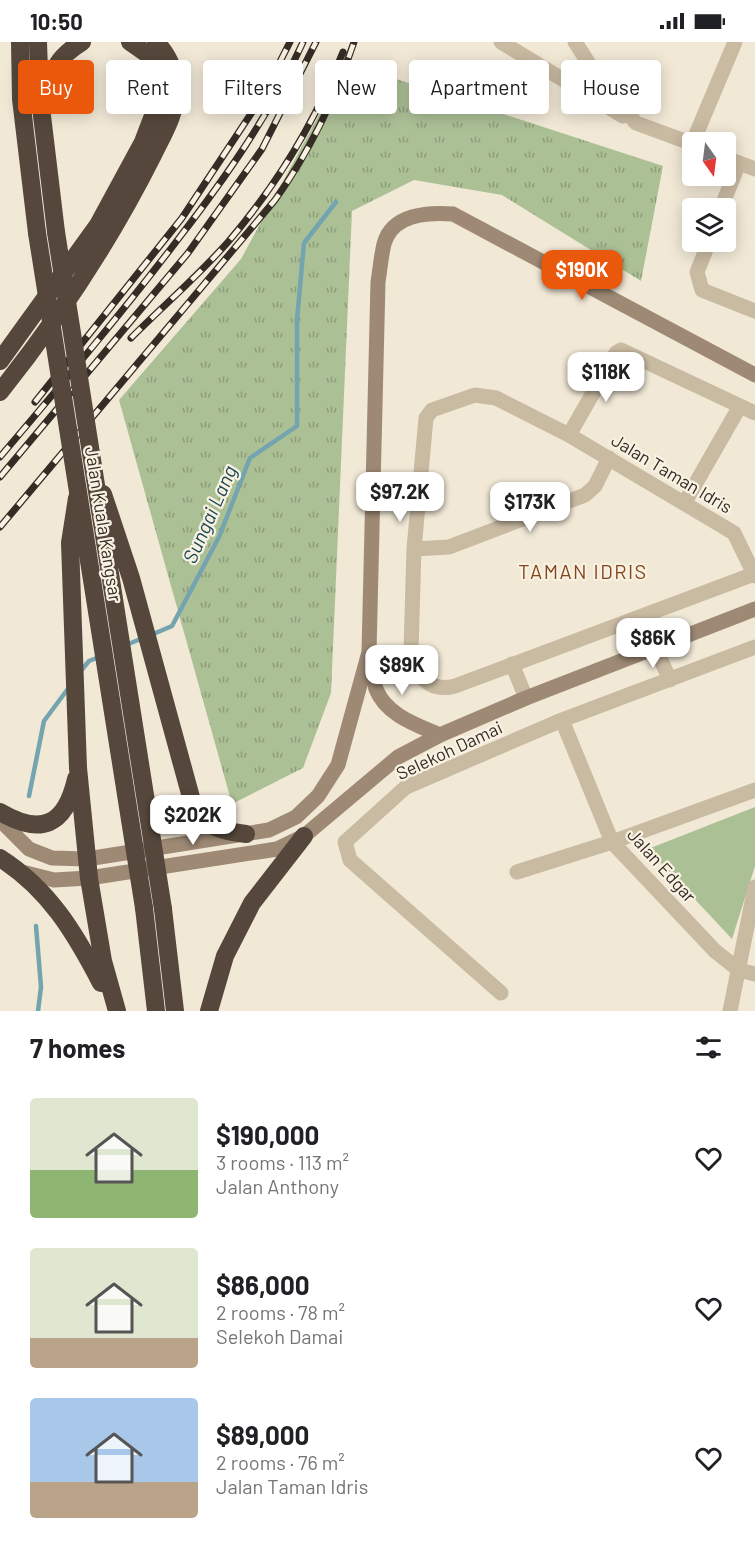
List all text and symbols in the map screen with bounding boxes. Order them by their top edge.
text: 10:50 [30,8,83,34]
chip: Buy [18,60,94,114]
chip: Rent [106,60,191,114]
chip: Filters [203,60,303,114]
chip: New [315,60,397,114]
chip: Apartment [409,60,549,114]
chip: House [561,60,661,114]
north arrow [682,132,736,186]
map controls [682,132,736,252]
button: layers [682,198,736,252]
pin: $190K [540,250,624,301]
text: $190K [555,257,609,281]
pin: $118K [564,352,648,403]
text: $118K [581,359,631,383]
street label: Jalan Taman Idris [608,428,736,518]
street label: Jalan Kuala Kangsar [81,445,127,604]
water label: Sungai Lang [177,461,241,567]
pin: $97.2K [351,472,449,523]
text: $97.2K [370,479,430,503]
pin: $173K [488,482,572,533]
text: $173K [504,489,556,513]
district label: TAMAN IDRIS [518,559,648,583]
pin: $86K [617,618,689,669]
text: $86K [630,625,676,649]
pin: $89K [366,645,438,696]
text: $89K [379,652,425,676]
street label: Selekoh Damai [392,716,506,784]
pin: $202K [151,795,235,846]
text: $202K [164,802,222,826]
street label: Jalan Edgar [623,823,701,907]
icon: filters [692,1031,725,1064]
text: 7 homes [30,1032,125,1063]
text: $190,000 [216,1119,319,1150]
icon: home [78,1122,150,1194]
icon: heart [692,1142,725,1175]
text: 3 rooms · 113 m² [216,1150,349,1174]
text: Jalan Anthony [216,1174,339,1198]
text: $86,000 [216,1269,310,1300]
icon: home [78,1272,150,1344]
icon: heart [692,1292,725,1325]
text: 2 rooms · 78 m² [216,1300,345,1324]
text: Selekoh Damai [216,1324,343,1348]
text: $89,000 [216,1419,309,1450]
icon: home [78,1422,150,1494]
icon: heart [692,1442,725,1475]
text: 2 rooms · 76 m² [216,1450,345,1474]
text: Jalan Taman Idris [216,1474,368,1498]

